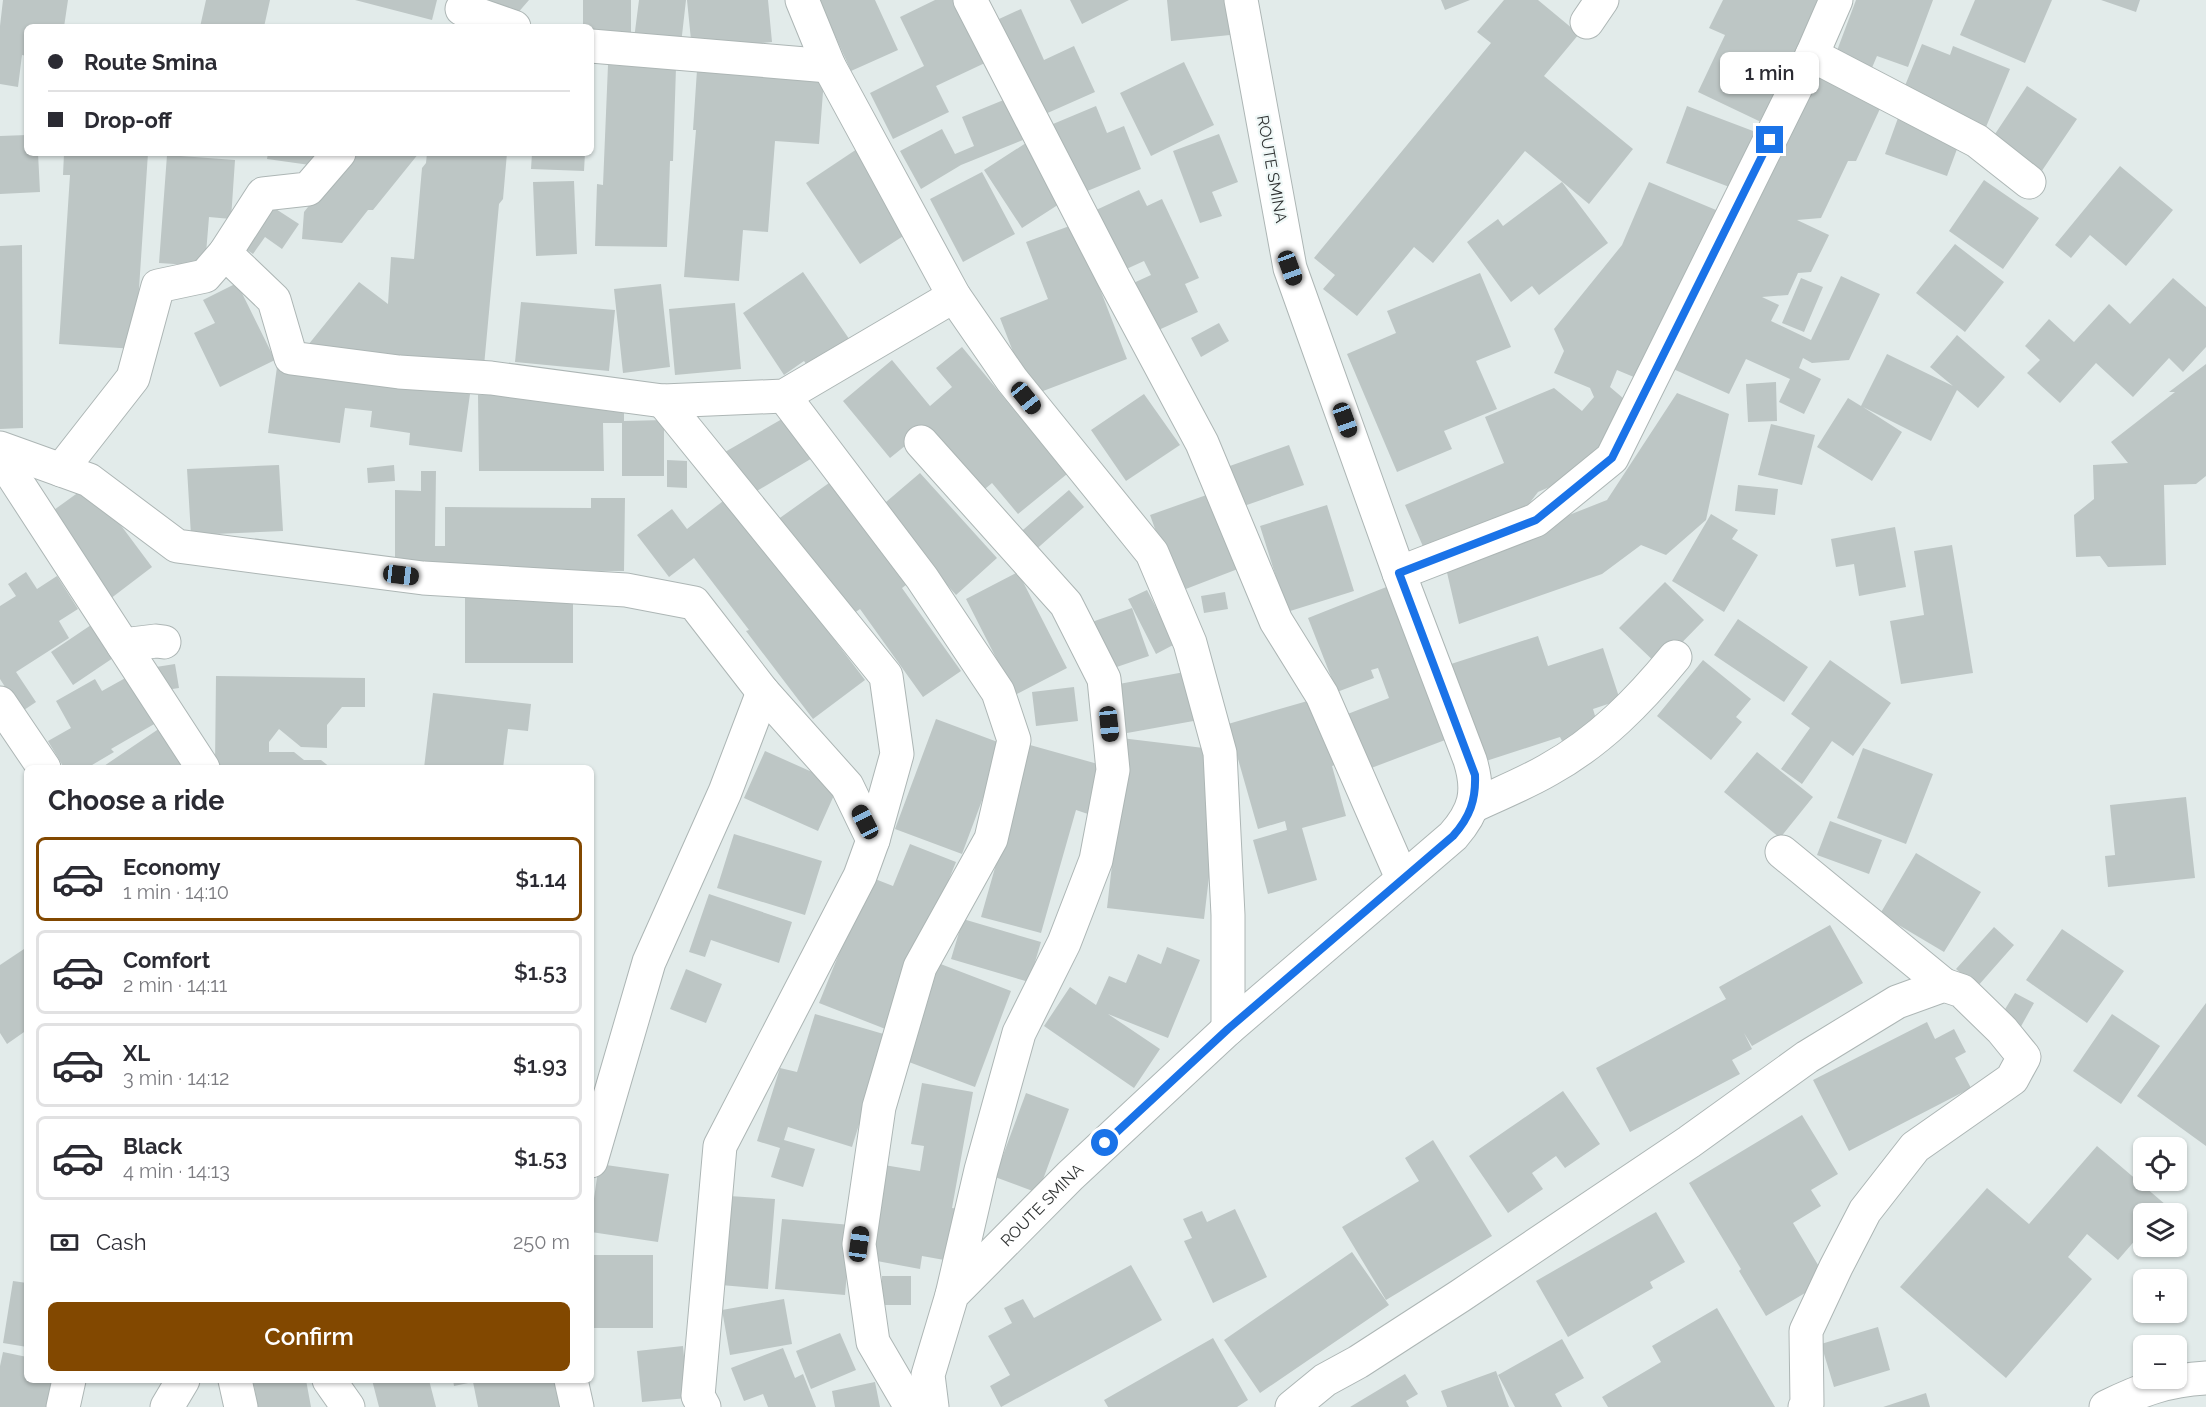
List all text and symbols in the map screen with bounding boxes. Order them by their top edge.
text: Route Smina [84,49,217,75]
callout: 1 min [1720,53,1820,95]
text: 1 min [1745,61,1794,85]
text: Drop-off [84,107,172,133]
street label: ROUTE SMINA [1253,114,1291,225]
route end [1756,126,1783,153]
car [1275,248,1305,288]
car [1008,378,1044,418]
car [1330,400,1360,440]
car [382,564,420,586]
car [1098,705,1120,743]
text: Choose a ride [48,785,224,816]
car [849,802,881,842]
icon: car [51,852,105,906]
text: Economy [123,854,221,880]
text: $1.14 [515,866,567,892]
text: 1 min · 14:10 [123,880,229,904]
icon: car [51,945,105,999]
text: Comfort [123,947,210,973]
text: $1.53 [514,959,567,985]
text: 2 min · 14:11 [123,973,227,997]
icon: car [51,1038,105,1092]
text: XL [123,1040,150,1066]
text: $1.93 [513,1052,567,1078]
text: 3 min · 14:12 [123,1066,229,1090]
route start [1091,1129,1118,1156]
icon: car [51,1131,105,1185]
text: Black [123,1133,182,1159]
map controls [2133,1137,2187,1389]
button: locate [2133,1137,2187,1191]
text: $1.53 [514,1145,567,1171]
text: 4 min · 14:13 [123,1159,230,1183]
street label: ROUTE SMINA [996,1159,1087,1250]
button: layers [2133,1203,2187,1257]
car [848,1225,870,1263]
icon: cash [48,1226,81,1259]
text: Cash [96,1229,147,1255]
text: 250 m [513,1230,570,1254]
button: + [2133,1269,2187,1323]
button: Confirm [48,1302,570,1371]
button: − [2133,1335,2187,1389]

